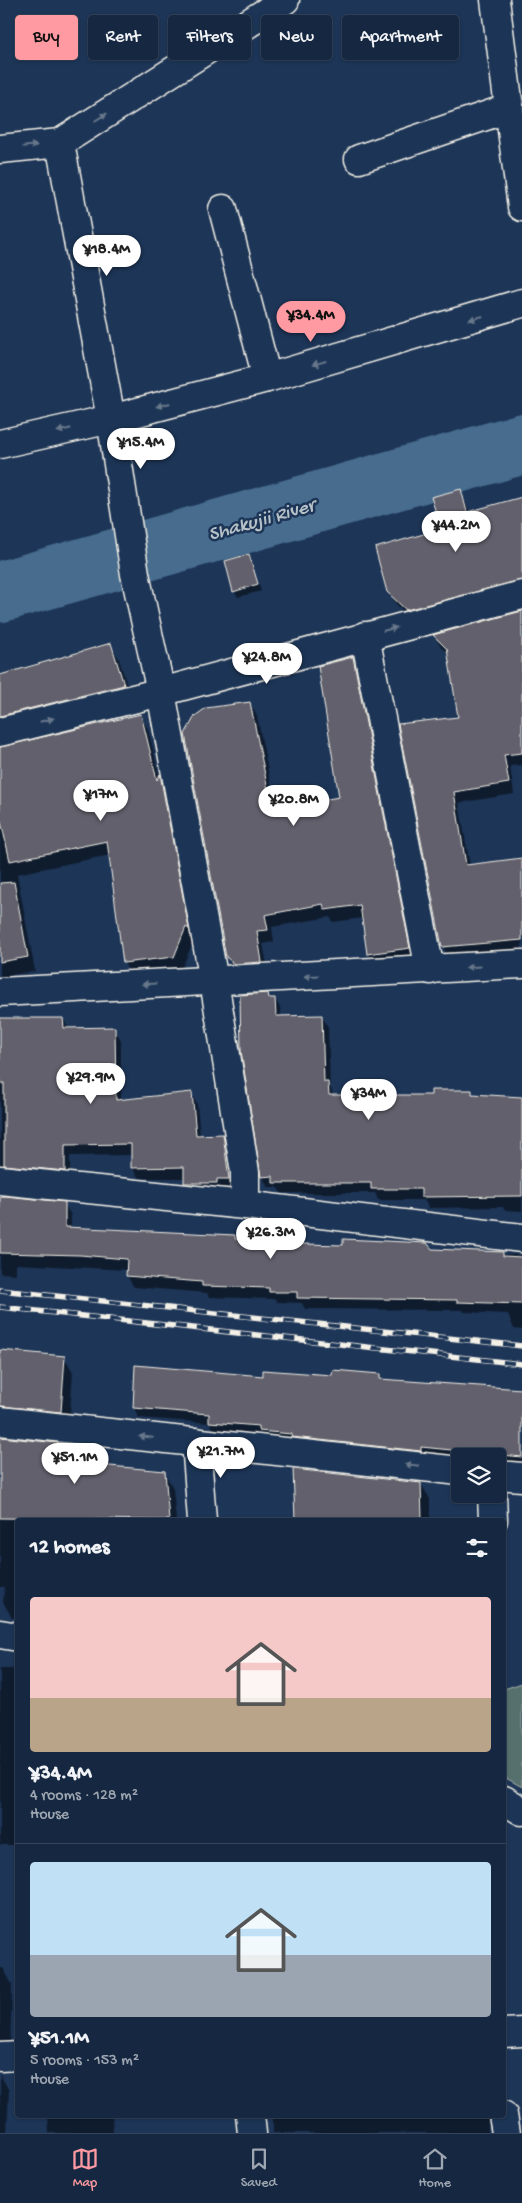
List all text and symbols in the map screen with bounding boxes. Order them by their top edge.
chip: Buy [15,15,78,60]
chip: Rent [88,15,158,60]
chip: Filters [168,15,251,60]
chip: New [261,15,332,60]
chip: Apartment [342,15,459,60]
one-way arrow [95,112,108,121]
one-way arrow [22,142,38,150]
pin: ¥18.4M [66,234,148,277]
text: ¥18.4M [84,241,130,260]
pin: ¥34.4M [270,300,352,343]
text: ¥34.4M [288,307,335,326]
one-way arrow [468,314,483,322]
one-way arrow [312,359,327,367]
one-way arrow [155,402,170,410]
one-way arrow [56,426,72,434]
pin: ¥15.4M [100,428,182,470]
text: ¥15.4M [118,434,164,453]
water label: Shakujii River [206,494,322,548]
pin: ¥44.2M [415,510,497,553]
text: ¥44.2M [433,517,479,536]
one-way arrow [383,625,398,633]
pin: ¥24.8M [226,642,308,685]
text: ¥24.8M [243,649,291,668]
one-way arrow [40,716,55,724]
pin: ¥17M [71,780,131,822]
pin: ¥20.8M [253,784,335,827]
text: ¥17M [84,786,118,805]
text: ¥20.8M [269,791,319,810]
one-way arrow [465,963,481,971]
one-way arrow [303,972,319,980]
one-way arrow [141,980,157,988]
pin: ¥29.9M [50,1062,132,1105]
text: ¥29.9M [67,1069,115,1088]
pin: ¥34M [339,1078,399,1121]
text: ¥34M [352,1085,386,1104]
pin: ¥26.3M [230,1218,312,1260]
text: ¥26.3M [247,1224,295,1243]
one-way arrow [137,1433,153,1441]
pin: ¥21.7M [180,1436,262,1479]
pin: ¥51.1M [34,1442,116,1485]
text: ¥21.7M [198,1443,244,1462]
map controls [451,1448,506,1503]
button: layers [451,1448,506,1503]
text: ¥51.1M [53,1449,97,1468]
one-way arrow [403,1461,419,1469]
icon: filters [463,1534,491,1562]
text: 12 homes [30,1536,109,1561]
icon: home [216,1629,306,1719]
text: ¥34.4M [30,1762,92,1787]
text: 4 rooms · 128 m² [30,1787,138,1806]
text: House [30,1806,69,1825]
icon: home [216,1895,306,1985]
text: ¥51.1M [30,2027,89,2052]
text: 5 rooms · 153 m² [30,2052,139,2071]
text: House [30,2071,69,2090]
tab: Map [71,2145,99,2192]
tab: Saved [241,2145,277,2192]
tab: Home [419,2145,451,2192]

